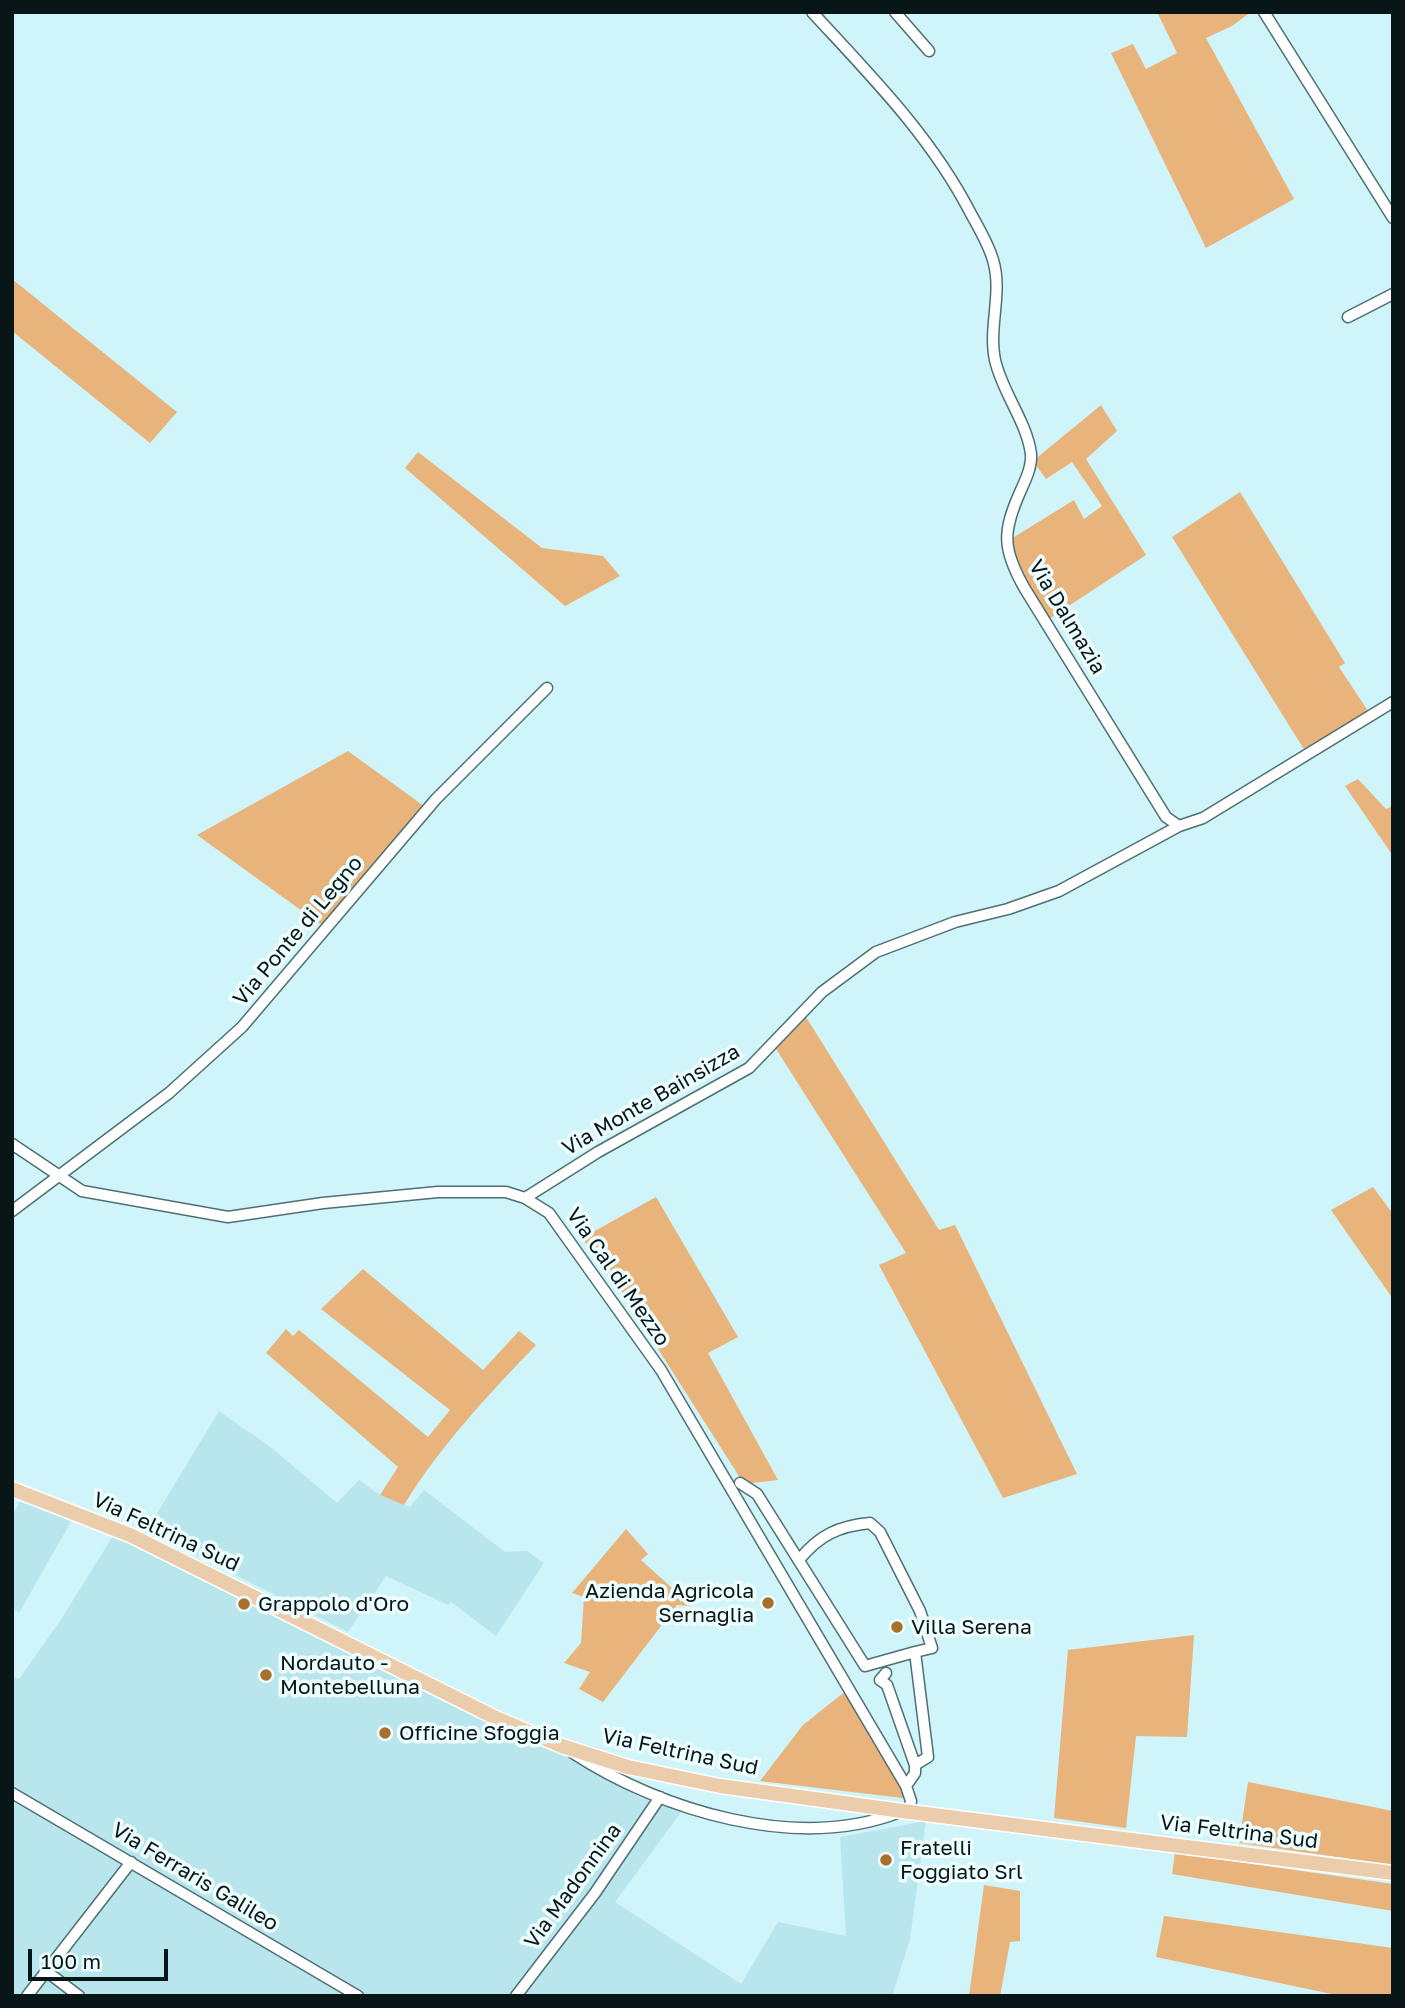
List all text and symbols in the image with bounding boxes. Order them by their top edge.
street label: Via Dalmazia [1023,555,1111,679]
street label: Via Ponte di Legno [228,851,368,1011]
street label: Via Monte Bainsizza [558,1039,744,1161]
street label: Via Cal di Mezzo [561,1203,675,1351]
street label: Via Feltrina Sud [89,1487,243,1577]
place label: Azienda Agricola Sernaglia [585,1578,754,1628]
place label: Grappolo d'Oro [258,1591,409,1617]
marker: Azienda Agricola Sernaglia [760,1595,776,1611]
marker: Grappolo d'Oro [236,1596,252,1612]
place label: Villa Serena [911,1614,1032,1640]
marker: Villa Serena [889,1619,905,1635]
place label: Nordauto - Montebelluna [280,1650,420,1700]
marker: Nordauto - Montebelluna [258,1667,274,1683]
place label: Officine Sfoggia [399,1720,560,1746]
street label: Via Feltrina Sud [600,1723,760,1781]
marker: Officine Sfoggia [377,1725,393,1741]
street label: Via Feltrina Sud [1159,1810,1319,1854]
street label: Via Ferraris Galileo [107,1817,283,1937]
street label: Via Madonnina [519,1819,627,1953]
place label: Fratelli Foggiato Srl [900,1835,1023,1885]
marker: Fratelli Foggiato Srl [878,1852,894,1868]
scale bar [32,1934,172,1978]
text: 100 m [41,1948,101,1974]

